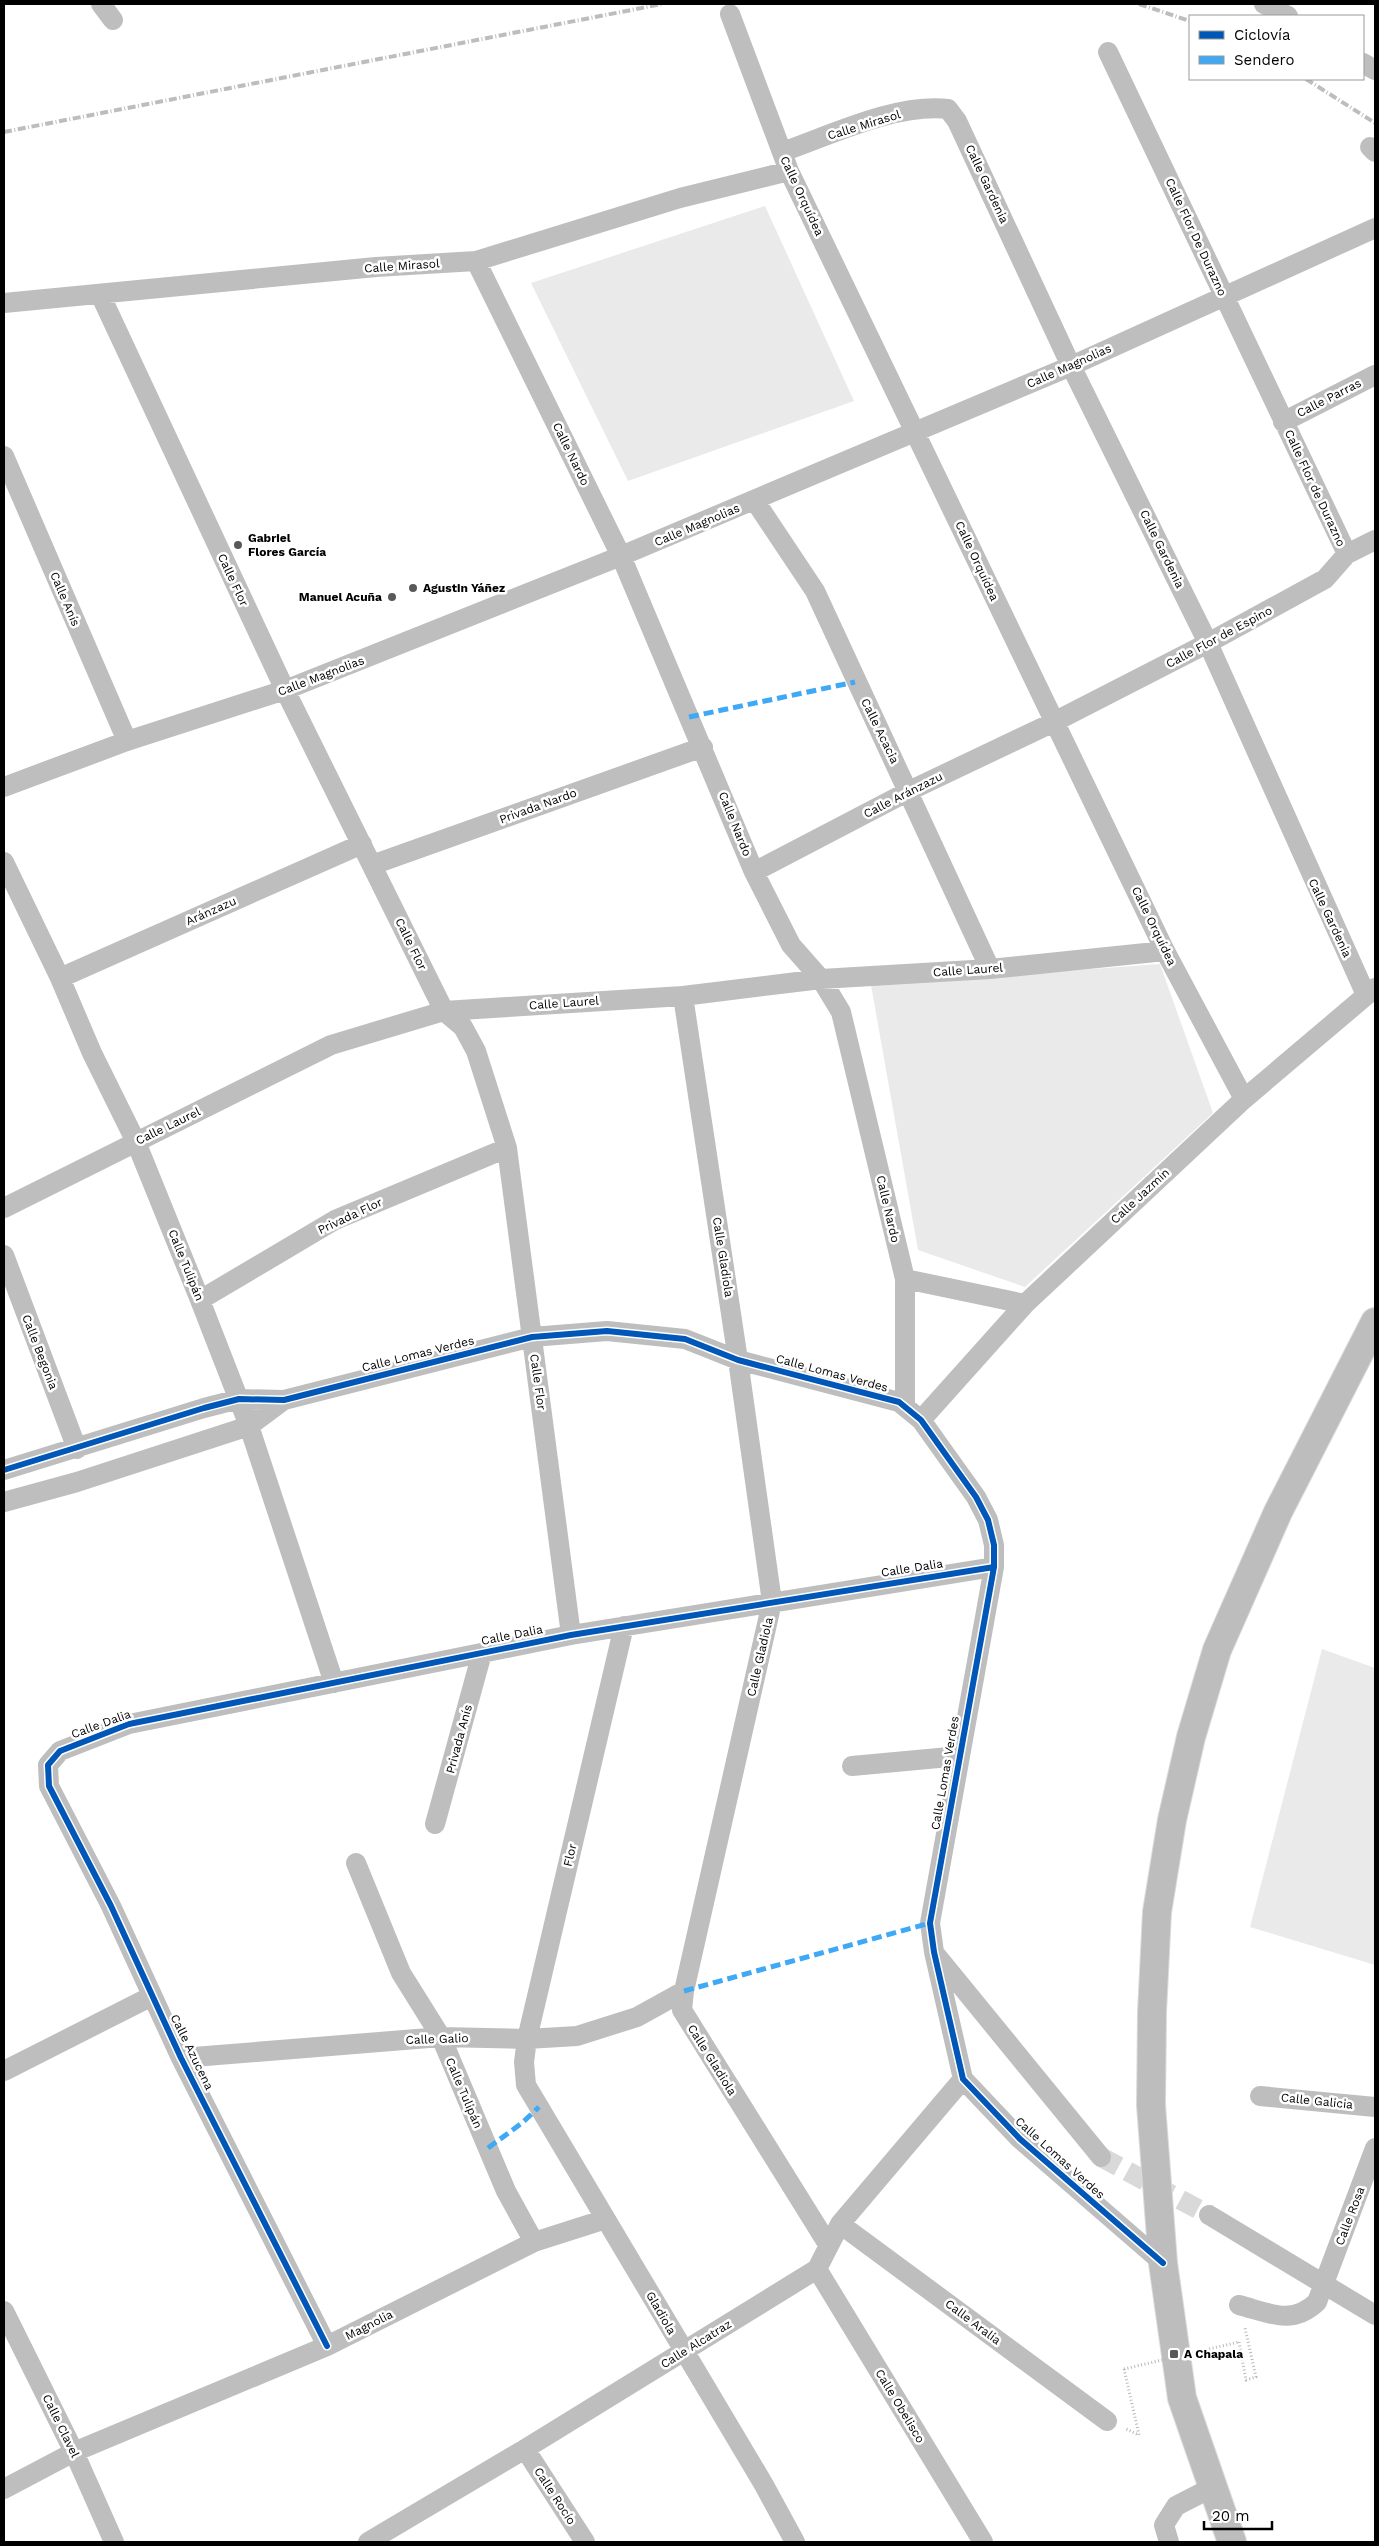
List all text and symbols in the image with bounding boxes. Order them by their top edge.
legend [1189,15,1364,80]
text: Ciclovía [1234,26,1291,44]
text: Sendero [1234,51,1295,69]
street label: Calle Mirasol [826,107,902,143]
street label: Calle Gardenia [963,142,1011,226]
street label: Calle Orquídea [777,154,827,238]
street label: Calle Flor De Durazno [1162,176,1230,298]
street label: Calle Mirasol [364,256,440,276]
street label: Calle Magnolias [1024,341,1114,391]
street label: Calle Parras [1295,376,1363,420]
street label: Calle Nardo [550,420,592,488]
street label: Calle Flor de Durazno [1282,427,1348,549]
street label: Calle Magnolias [652,501,742,549]
street label: Calle Gardenia [1137,508,1187,591]
street label: Calle Orquídea [952,519,1002,603]
place label: Gabriel Flores García [248,531,326,559]
marker: Gabriel Flores García [232,539,244,551]
street label: Calle Flor [215,551,251,609]
street label: Calle Anís [47,570,83,628]
place label: Agustin Yáñez [423,581,505,595]
marker: Agustin Yáñez [407,582,419,594]
place label: Manuel Acuña [299,590,382,604]
marker: Manuel Acuña [386,591,398,603]
street label: Calle Flor de Espino [1164,603,1274,671]
street label: Calle Magnolias [276,653,366,699]
street label: Calle Acacia [858,696,902,766]
street label: Calle Aránzazu [861,769,945,821]
street label: Privada Nardo [497,786,579,826]
street label: Calle Nardo [716,790,754,858]
street label: Calle Gardenia [1306,876,1354,960]
street label: Calle Orquídea [1129,884,1179,968]
street label: Aránzazu [184,894,238,928]
street label: Calle Flor [392,916,430,973]
street label: Calle Laurel [933,961,1004,979]
street label: Calle Laurel [529,994,600,1012]
street label: Calle Laurel [133,1104,203,1148]
street label: Calle Jazmín [1108,1165,1172,1227]
street label: Calle Nardo [873,1174,903,1244]
street label: Privada Flor [316,1195,385,1237]
street label: Calle Gladiola [710,1216,736,1298]
street label: Calle Tulipán [165,1227,207,1303]
street label: Calle Begonia [19,1313,61,1392]
street label: Calle Lomas Verdes [360,1333,476,1375]
street label: Calle Lomas Verdes [774,1351,890,1395]
street label: Calle Flor [527,1353,549,1411]
street label: Calle Dalia [880,1556,944,1580]
street label: Calle Gladiola [744,1616,776,1698]
street label: Calle Dalia [480,1622,544,1648]
street label: Privada Anís [443,1703,475,1775]
street label: Calle Dalia [69,1707,133,1741]
street label: Calle Lomas Verdes [928,1715,962,1831]
street label: Flor [561,1842,579,1868]
street label: Calle Azucena [168,2012,216,2092]
street label: Calle Gladiola [685,2022,739,2098]
street label: Calle Galio [405,2031,469,2047]
street label: Calle Tulipán [443,2055,485,2131]
street label: Calle Galicia [1280,2090,1354,2112]
street label: Calle Lomas Verdes [1012,2114,1108,2202]
street label: Calle Rosa [1332,2185,1368,2247]
street label: Gladiola [643,2289,679,2337]
street label: Calle Aralia [942,2297,1004,2348]
street label: Magnolia [343,2307,395,2343]
street label: Calle Alcatraz [658,2317,734,2371]
place label: A Chapala [1184,2347,1243,2361]
marker: A Chapala [1168,2348,1180,2360]
street label: Calle Obelisco [872,2366,928,2446]
street label: Calle Clavel [40,2392,82,2460]
street label: Calle Rocío [531,2465,579,2527]
scale bar [1204,2498,1272,2530]
text: 20 m [1212,2507,1250,2525]

